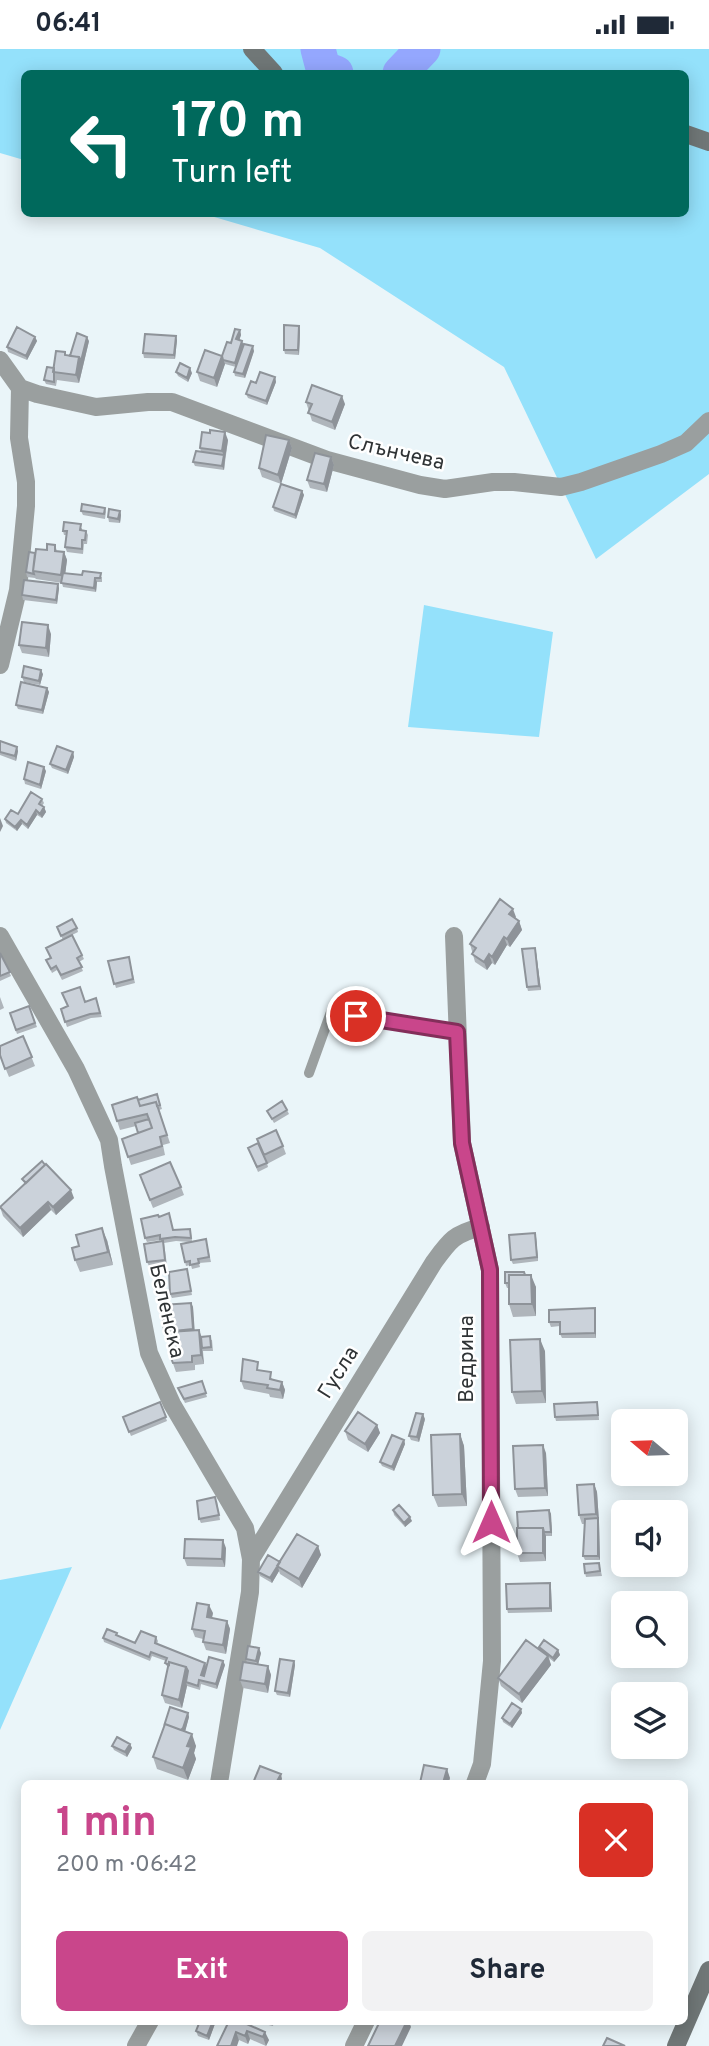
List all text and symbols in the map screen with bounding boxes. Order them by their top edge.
text: 06:41 [35,8,102,41]
text: 170 m [171,93,304,155]
icon: left [56,98,147,189]
text: Turn left [171,154,292,194]
street label: Слънчева [345,429,447,477]
pin [326,986,386,1046]
icon: arrive [337,997,375,1035]
street label: Беленска [142,1261,190,1361]
street label: Ведрина [454,1315,481,1403]
street label: Гусла [312,1342,366,1404]
north arrow [611,1409,688,1486]
map controls [611,1409,688,1759]
position arrow [454,1485,528,1559]
button: sound [611,1500,688,1577]
button: search [611,1591,688,1668]
button: layers [611,1682,688,1759]
text: 1 min [56,1798,157,1851]
button: close [579,1803,653,1877]
text: 200 m · 06:42 [56,1851,197,1880]
button: Exit [56,1931,348,2011]
button: Share [362,1931,653,2011]

